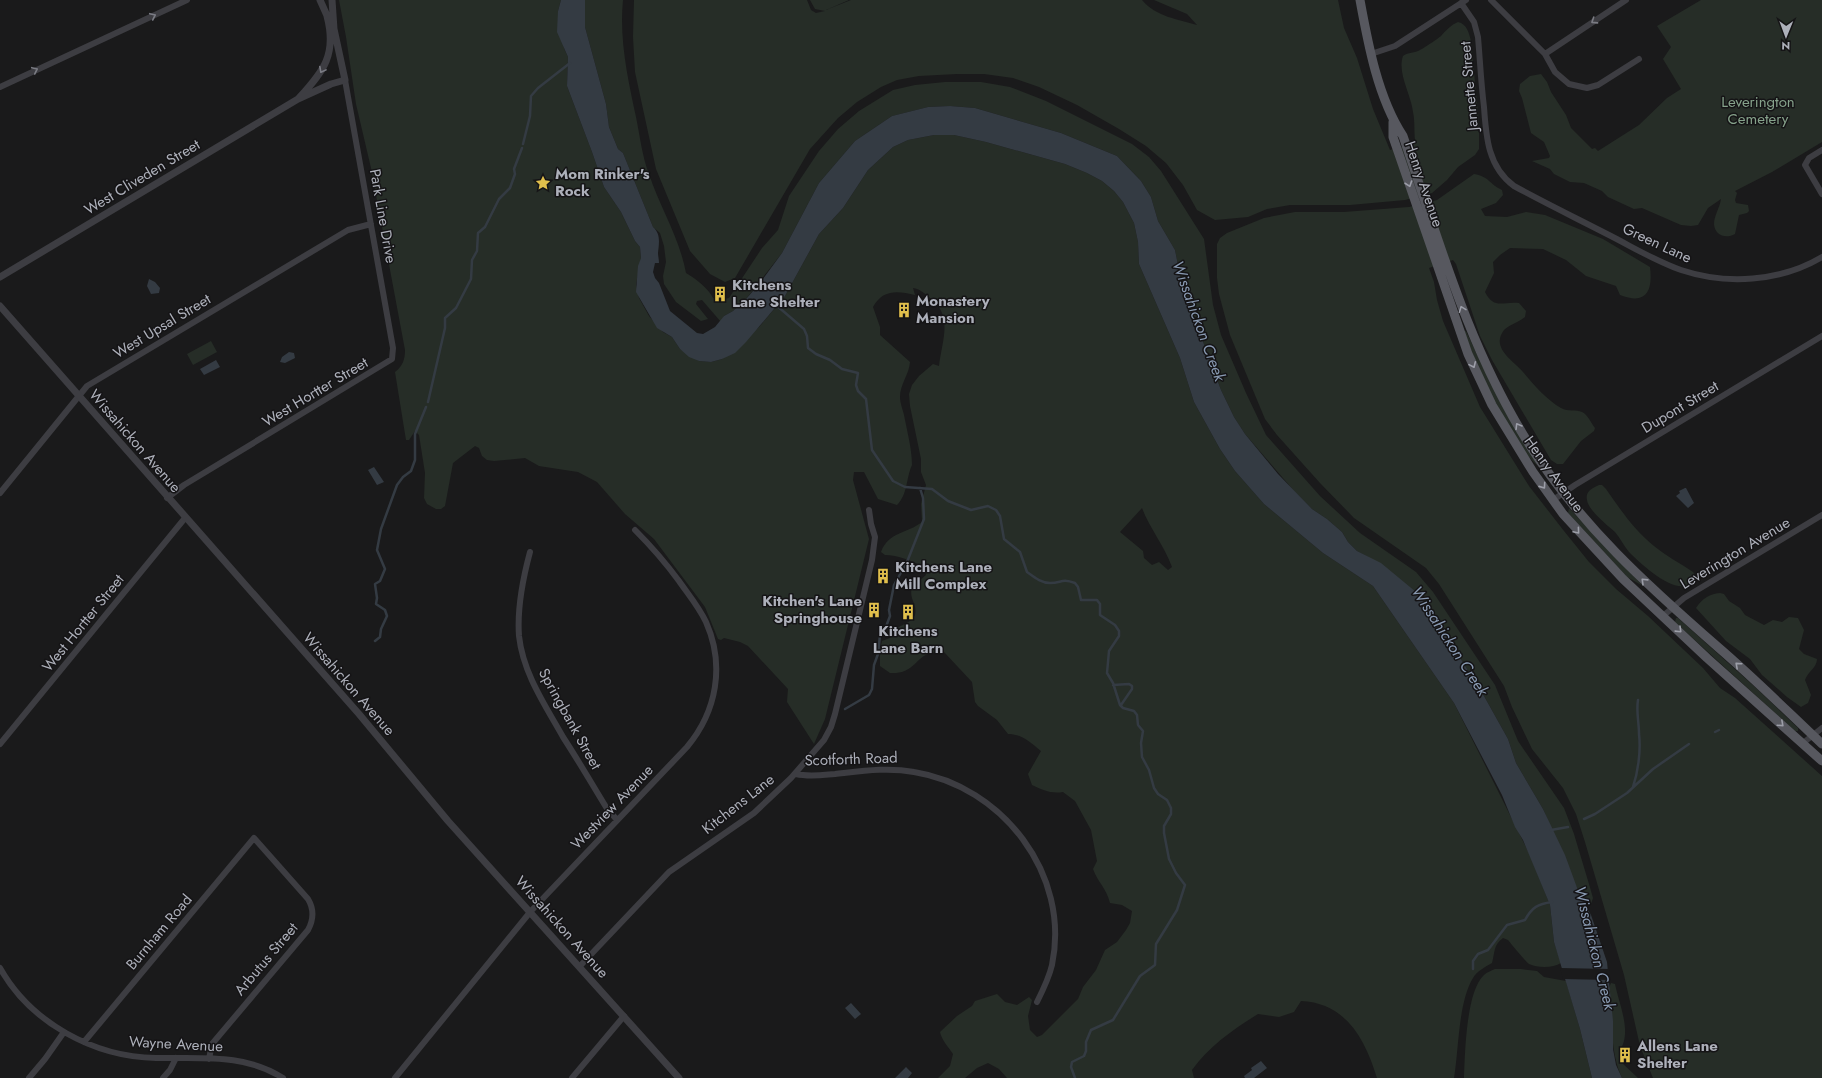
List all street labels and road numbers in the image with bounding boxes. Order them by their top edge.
street label: Jannette Street [1454,40,1484,134]
street label: West Cliveden Street [80,133,204,220]
street label: Henry Avenue [1399,138,1449,230]
street label: Park Line Drive [364,167,402,265]
street label: Green Lane [1619,217,1695,269]
street label: West Upsal Street [109,288,215,364]
street label: West Hortter Street [258,351,372,432]
street label: Dupont Street [1637,375,1723,439]
street label: Wissahickon Avenue [84,384,186,498]
street label: Henry Avenue [1519,431,1589,517]
street label: Leverington Avenue [1676,511,1794,595]
street label: West Hortter Street [37,569,130,677]
street label: Wissahickon Avenue [298,627,400,741]
street label: Springbank Street [533,664,607,774]
street label: Scotforth Road [804,746,898,772]
street label: Westview Avenue [566,759,658,854]
street label: Kitchens Lane [697,768,779,839]
street label: Wissahickon Avenue [510,871,614,983]
street label: Burnham Road [121,889,197,975]
street label: Arbutus Street [229,917,303,1000]
street label: Wayne Avenue [129,1031,224,1057]

